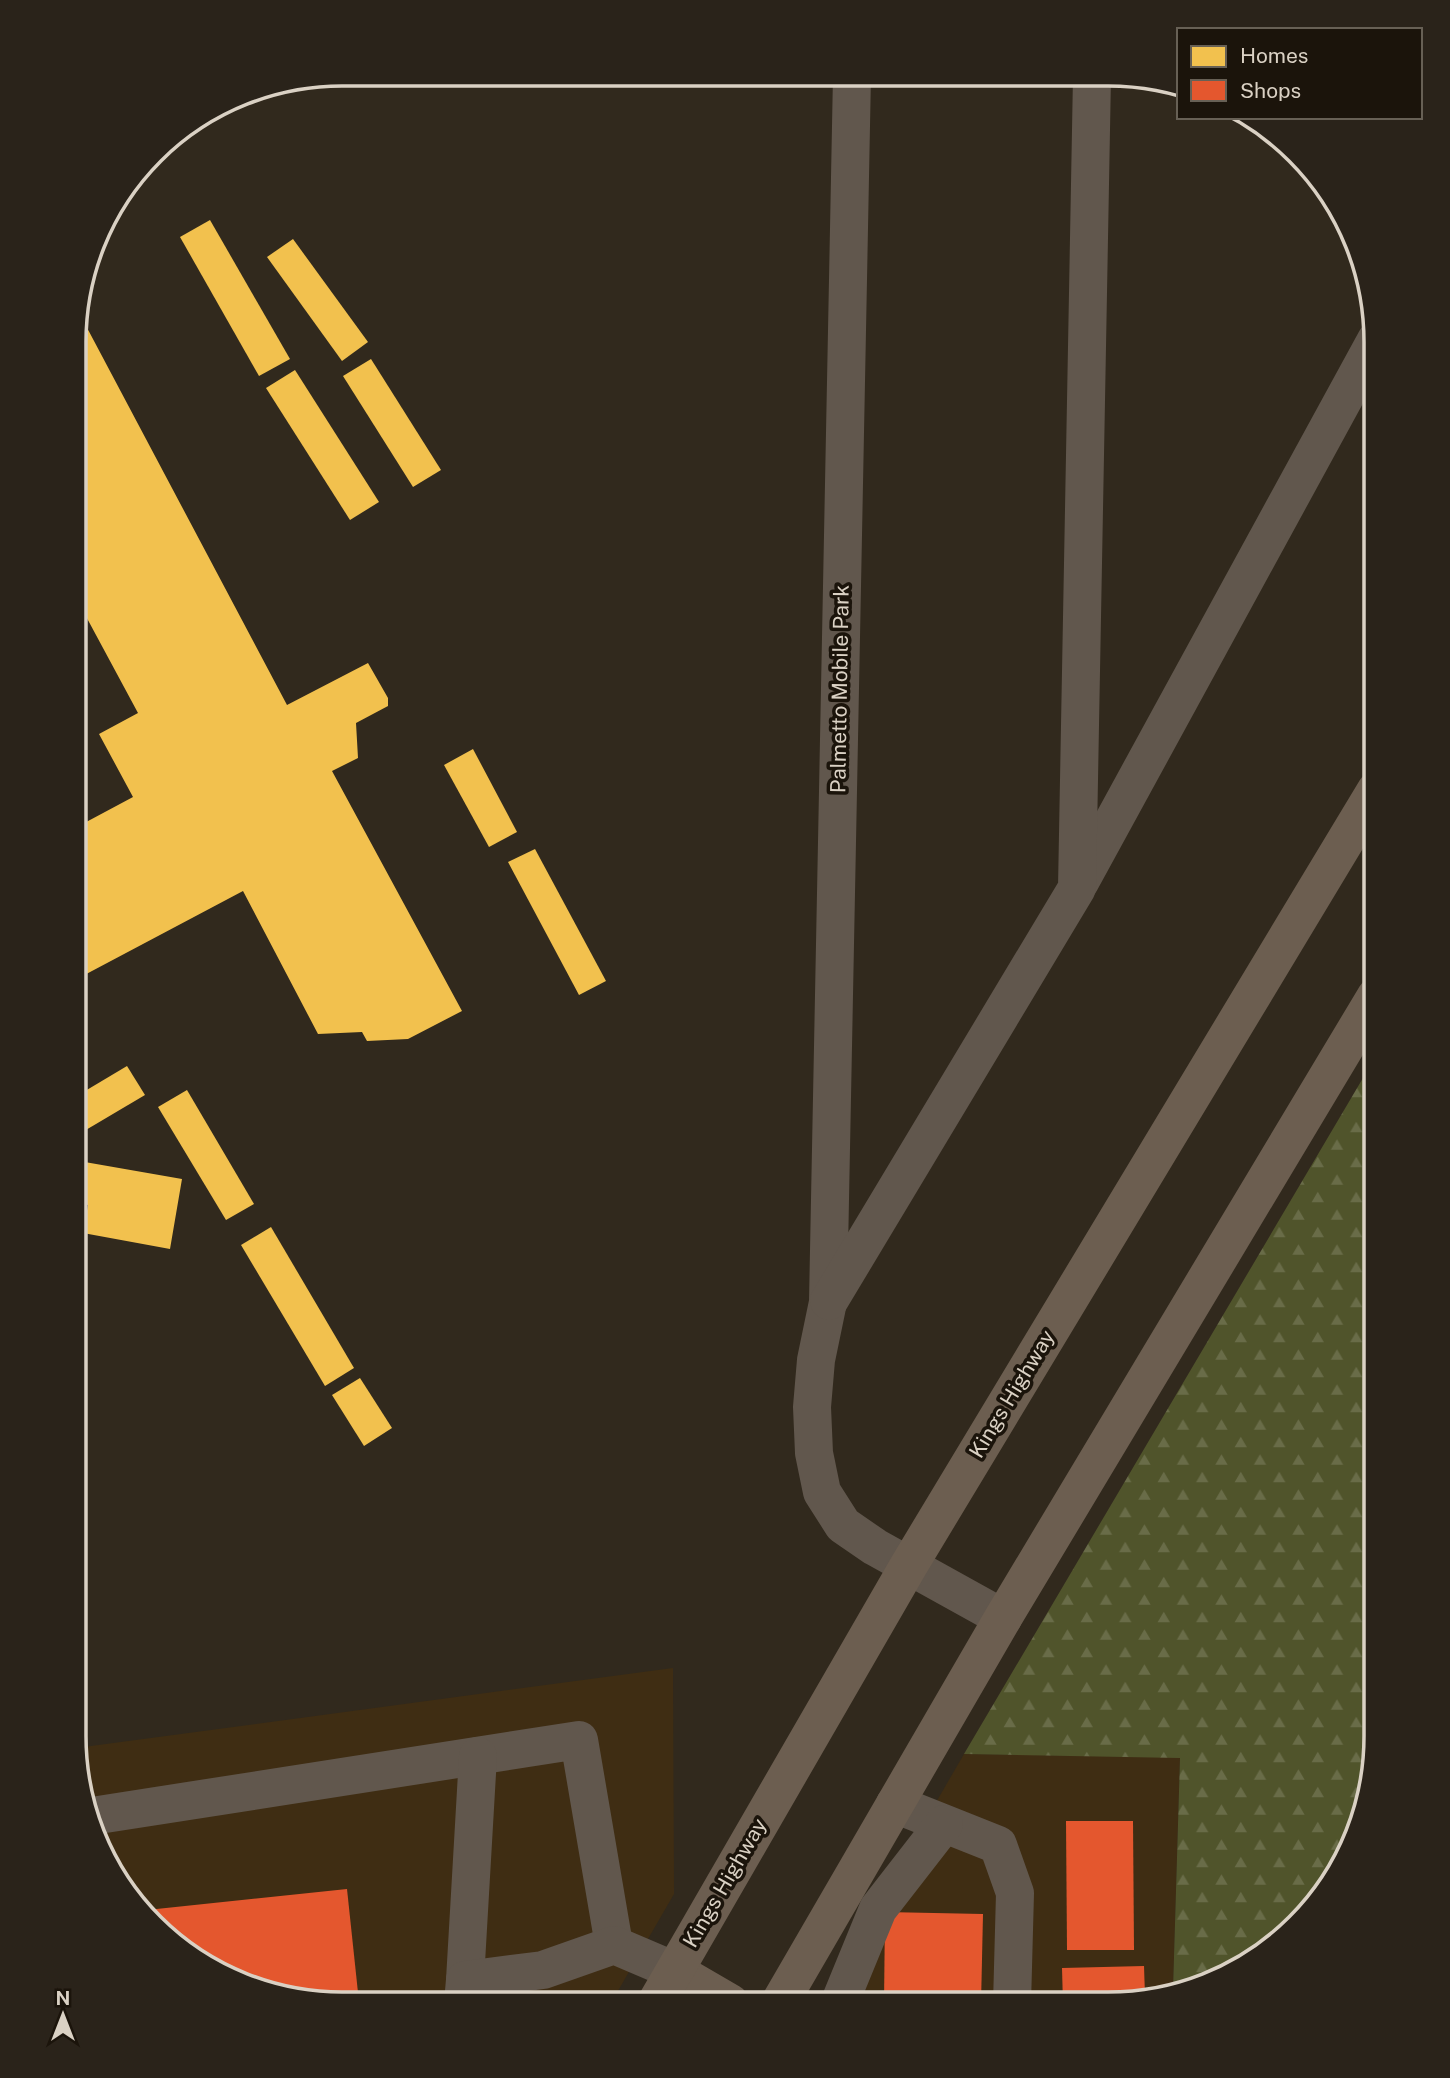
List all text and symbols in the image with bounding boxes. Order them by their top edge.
legend [1177,28,1422,119]
text: Homes [1240,43,1308,68]
text: Shops [1240,78,1301,103]
street label: Palmetto Mobile Park [825,585,854,793]
street label: Kings Highway [964,1325,1060,1462]
street label: Kings Highway [678,1814,772,1952]
north arrow [28,1980,98,2050]
text: N [56,1987,70,2009]

